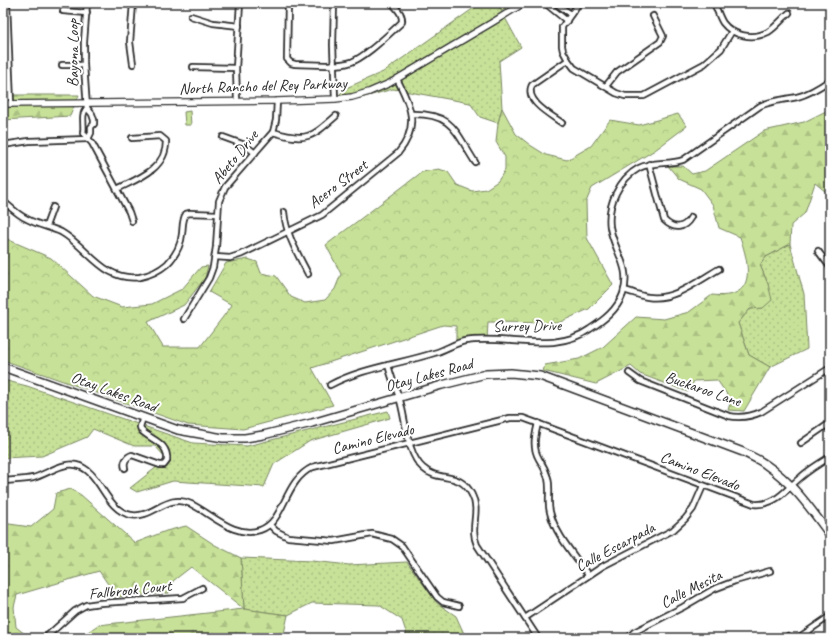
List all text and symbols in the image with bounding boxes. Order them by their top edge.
street label: Bayona Loop [63,18,83,87]
street label: North Rancho del Rey Parkway [179,73,349,99]
street label: Abeto Drive [207,125,264,188]
street label: Acero Street [305,154,373,213]
street label: Surrey Drive [493,315,563,337]
street label: Otay Lakes Road [383,353,478,396]
street label: Otay Lakes Road [68,367,162,418]
street label: Buckaroo Lane [663,367,745,412]
street label: Camino Elevado [330,419,417,459]
street label: Camino Elevado [658,447,744,496]
street label: Calle Escarpada [572,517,659,576]
street label: Calle Mesita [657,564,726,613]
street label: Fallbrook Court [88,576,174,604]

